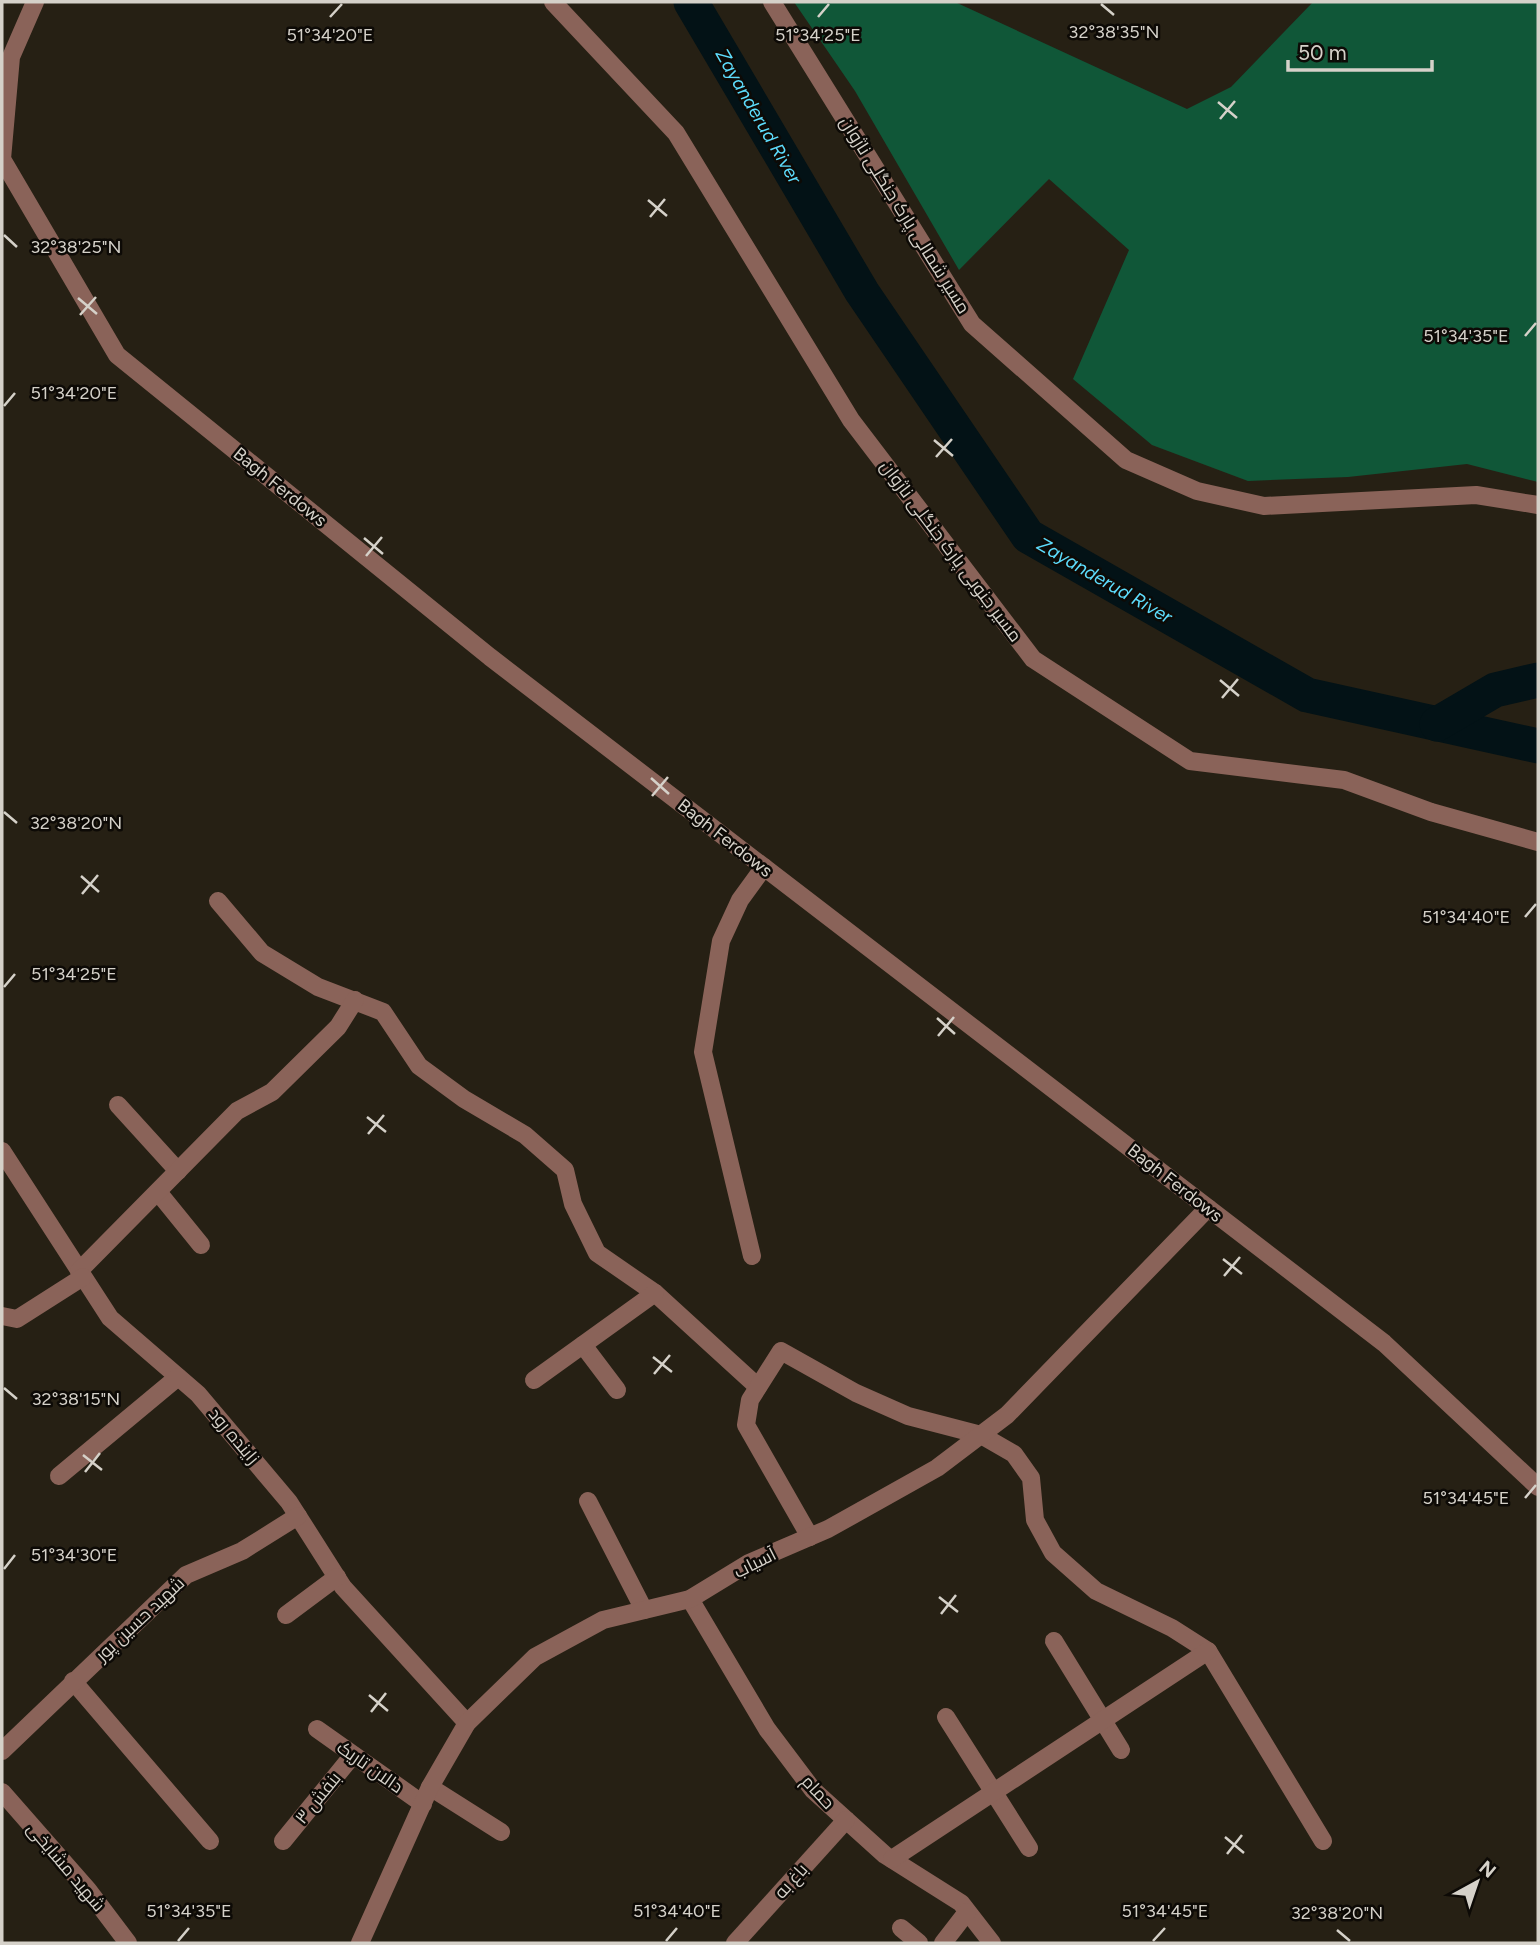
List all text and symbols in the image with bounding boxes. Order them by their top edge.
text: 32°38'35"N [1069,21,1159,43]
text: 51°34'20"E [286,24,374,46]
text: 51°34'25"E [775,24,861,46]
scale bar [1288,28,1432,72]
text: 50 m [1298,40,1347,65]
water label: Zayanderud River [711,45,807,188]
street label: مسیر شمالی پارک جنگلی ناژوان [834,112,975,318]
text: 32°38'25"N [30,236,122,258]
text: 51°34'35"E [1423,325,1509,347]
text: 51°34'20"E [30,382,118,404]
street label: Bagh Ferdows [229,443,331,531]
street label: مسیر جنوبی پارک جنگلی ناژوان [875,456,1027,647]
water label: Zayanderud River [1033,532,1177,629]
street label: Bagh Ferdows [673,794,777,882]
text: 32°38'20"N [30,812,122,834]
text: 51°34'40"E [1422,906,1510,928]
text: 51°34'25"E [31,963,117,985]
street label: Bagh Ferdows [1123,1139,1227,1227]
text: 32°38'15"N [32,1388,120,1410]
street label: زاینده رود [204,1403,264,1469]
text: 51°34'45"E [1423,1487,1509,1509]
street label: آسیاب [730,1543,780,1583]
text: 51°34'30"E [31,1544,117,1566]
street label: شهید حسین پور [90,1572,190,1667]
street label: دالان تاریک [333,1736,407,1798]
street label: بنفش ۳ [290,1768,346,1828]
street label: حمام [796,1770,839,1814]
street label: شهید مشایخی [22,1818,110,1916]
north arrow [1442,1847,1512,1917]
text: N [1475,1856,1501,1883]
street label: باغ به [770,1859,813,1904]
text: 51°34'35"E [146,1900,232,1922]
text: 51°34'40"E [633,1900,721,1922]
text: 51°34'45"E [1122,1900,1208,1922]
text: 32°38'20"N [1291,1902,1383,1924]

